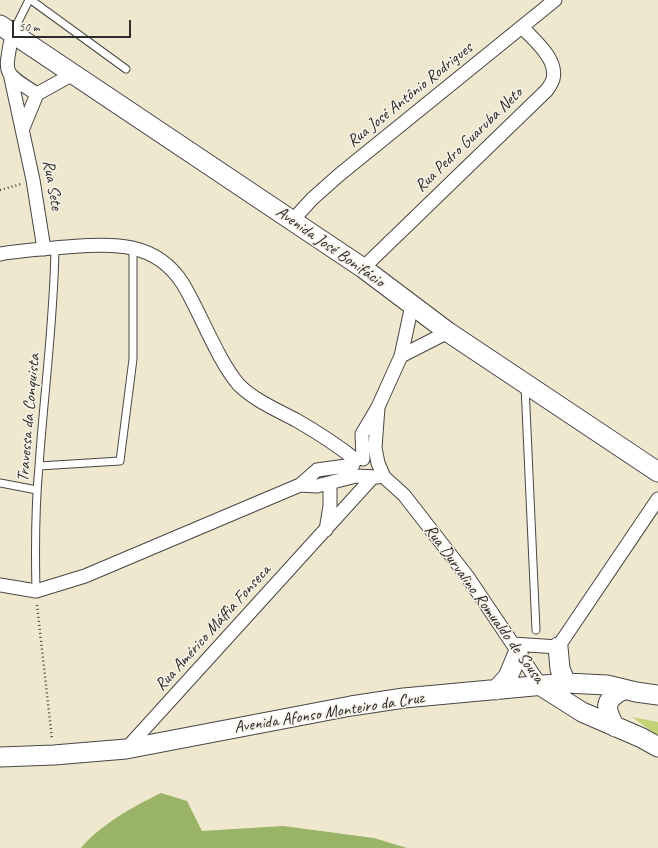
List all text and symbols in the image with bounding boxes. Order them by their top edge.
scale bar [14,12,133,38]
text: 50 m [19,19,39,35]
street label: Rua José Antônio Rodrigues [343,38,477,152]
street label: Rua Pedro Guaruba Neto [411,83,527,197]
street label: Rua Sete [38,158,66,212]
street label: Avenida José Bonifácio [272,202,388,292]
street label: Travessa da Conquista [13,353,45,483]
street label: Rua Durvalino Romualdo de Sousa [420,521,548,687]
street label: Rua Américo Máffia Fonseca [151,561,275,695]
street label: Avenida Afonso Monteiro da Cruz [233,688,425,738]

